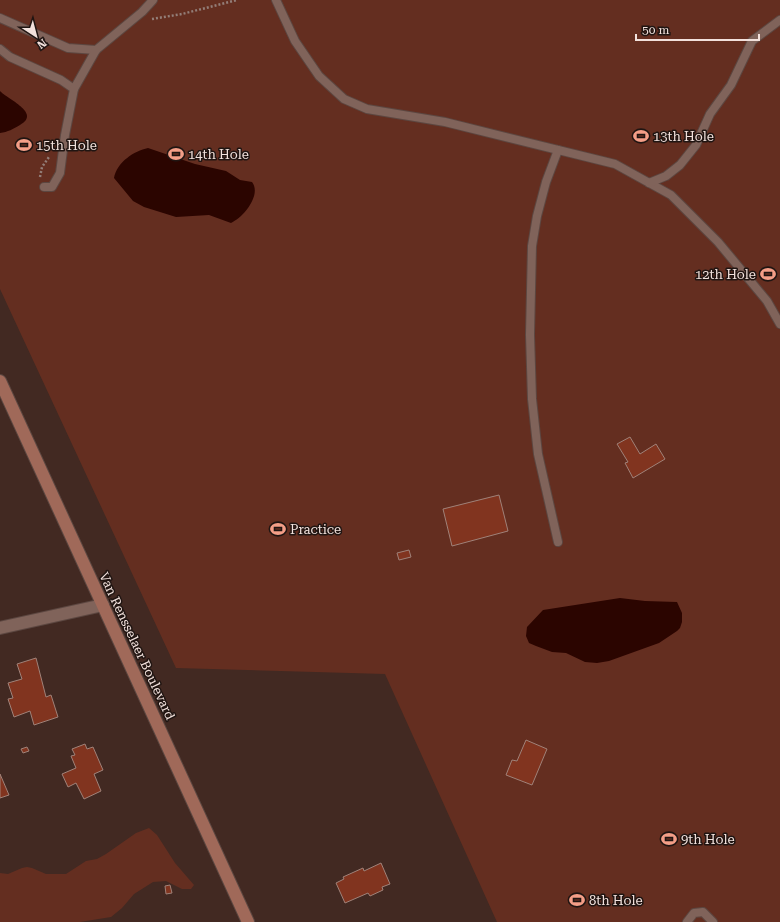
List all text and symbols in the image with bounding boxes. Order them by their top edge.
north arrow [16,16,56,56]
scale bar [636,16,759,42]
text: 50 m [642,23,669,37]
text: N [34,36,49,52]
sports icon: 13th Hole [632,127,650,145]
place label: 13th Hole [653,129,714,144]
sports icon: 15th Hole [15,136,33,154]
place label: 15th Hole [36,138,97,153]
sports icon: 14th Hole [167,145,185,163]
place label: 14th Hole [188,147,249,162]
sports icon: 12th Hole [759,265,777,283]
place label: 12th Hole [695,267,756,282]
sports icon: Practice [269,520,287,538]
place label: Practice [290,522,341,537]
street label: Van Rensselaer Boulevard [96,570,178,723]
sports icon: 9th Hole [660,830,678,848]
place label: 9th Hole [681,832,735,847]
sports icon: 8th Hole [568,891,586,909]
place label: 8th Hole [589,893,643,908]

